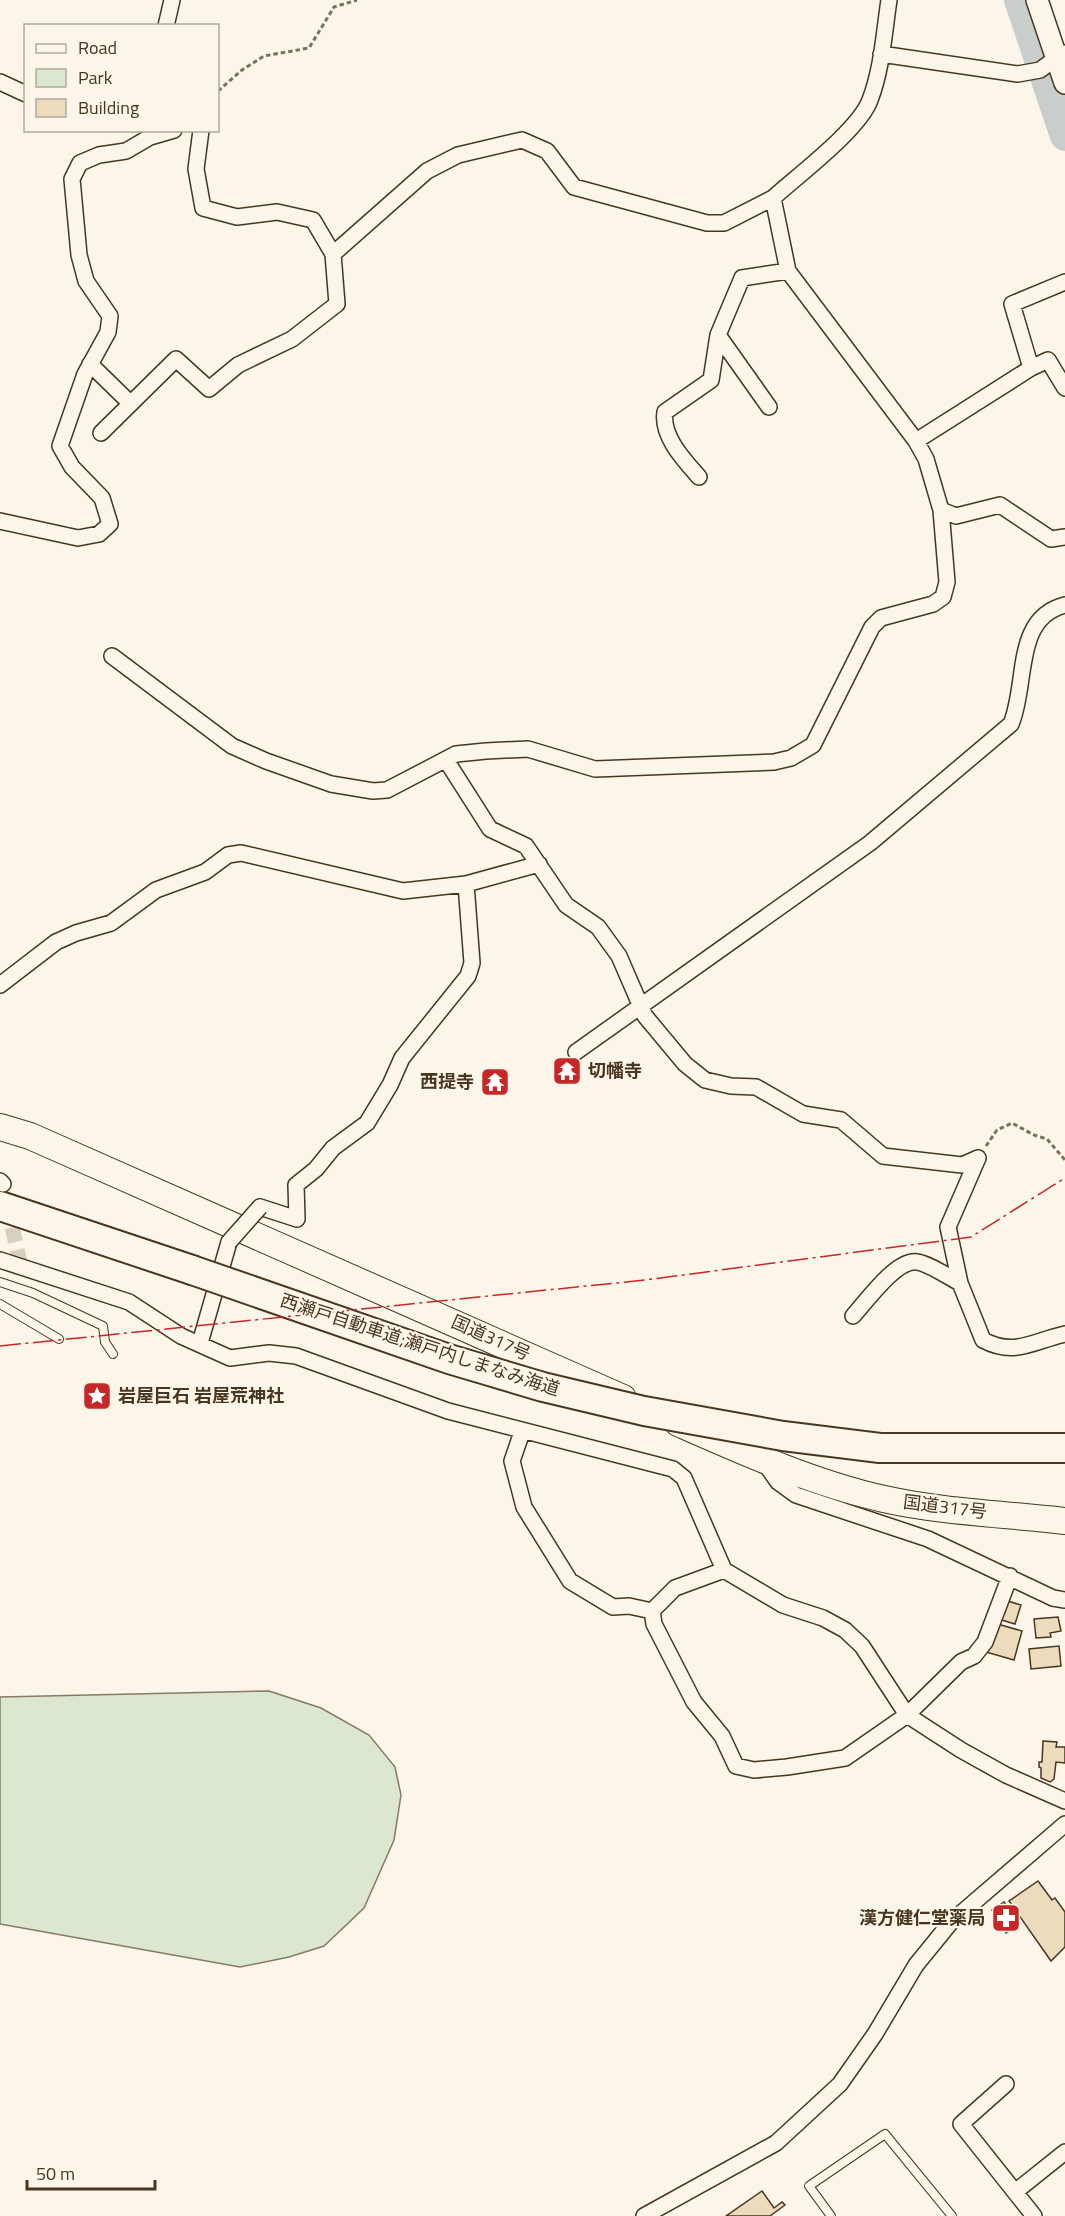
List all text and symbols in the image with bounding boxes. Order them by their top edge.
legend [24,24,219,132]
text: Road [78,34,117,61]
text: Park [78,64,113,91]
text: Building [78,94,139,121]
temple icon: 切幡寺 [551,1055,583,1087]
place label: 切幡寺 [588,1057,642,1084]
temple icon: 西提寺 [479,1066,511,1098]
place label: 西提寺 [420,1068,474,1095]
street label: 西瀬戸自動車道;瀬戸内しまなみ海道 [277,1286,563,1403]
street label: 国道317号 [447,1308,535,1367]
place icon: 岩屋巨石 岩屋荒神社 [81,1380,113,1412]
place label: 岩屋巨石 岩屋荒神社 [118,1382,284,1409]
street label: 国道317号 [902,1488,989,1525]
pharmacy icon: 漢方健仁堂薬局 [990,1902,1022,1934]
place label: 漢方健仁堂薬局 [859,1904,985,1931]
scale bar [27,2153,154,2191]
text: 50 m [36,2160,75,2187]

